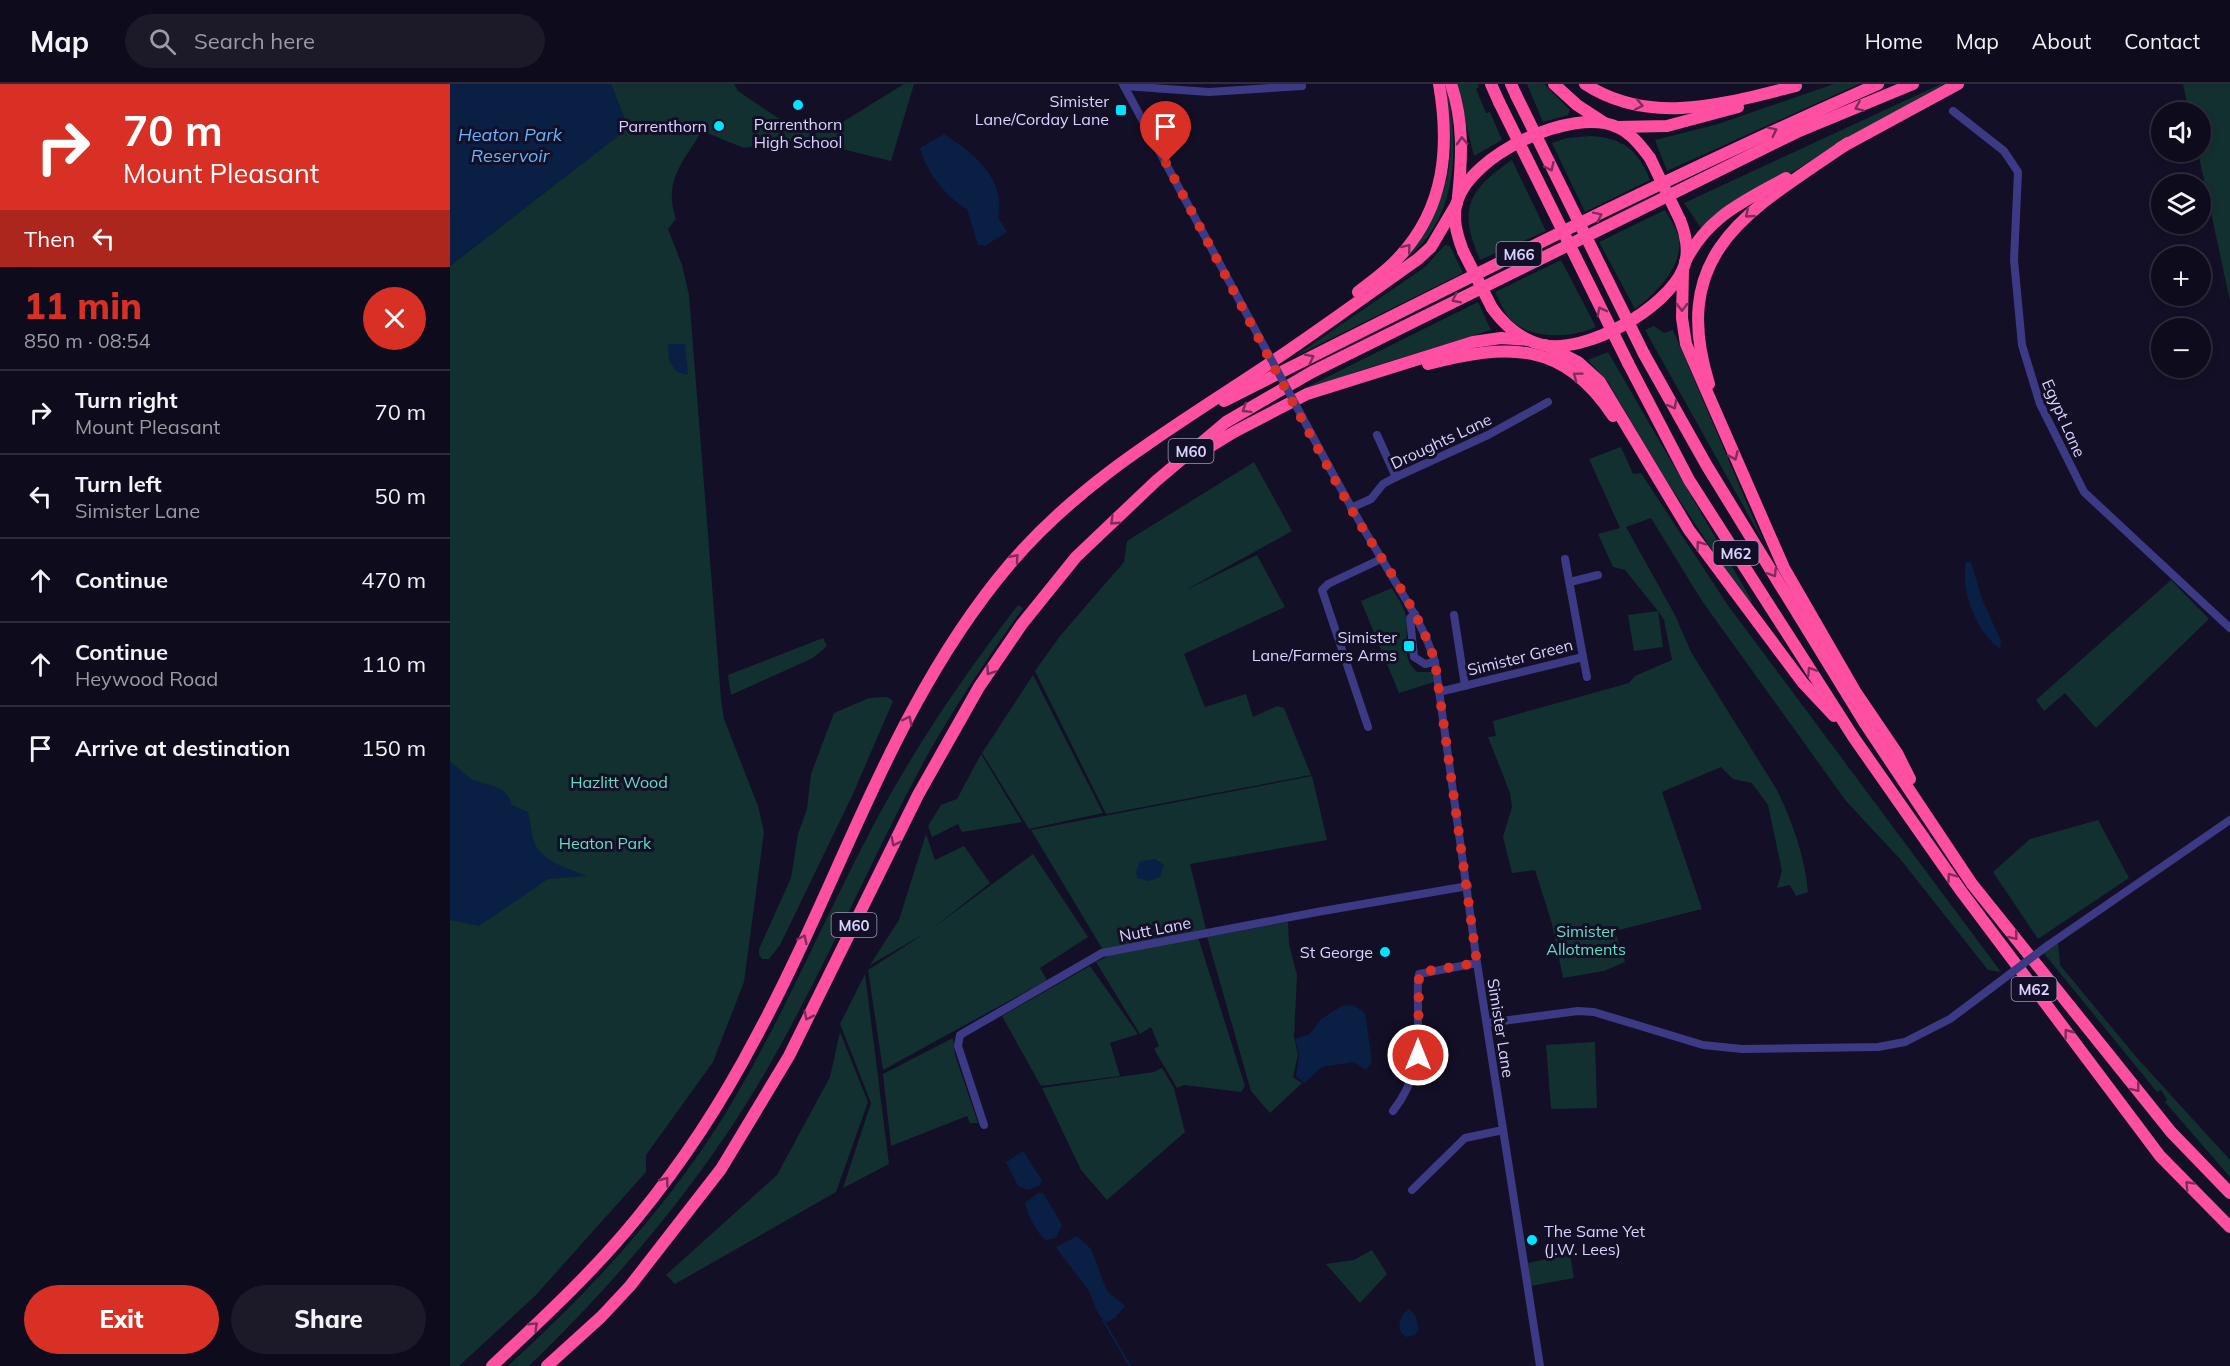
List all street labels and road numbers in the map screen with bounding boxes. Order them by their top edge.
road number: M66 [1496,242,1542,266]
street label: Egypt Lane [2038,376,2090,460]
street label: Droughts Lane [1387,409,1495,473]
road number: M60 [1168,439,1214,463]
road number: M62 [1714,541,1758,565]
street label: Simister Green [1465,634,1575,680]
street label: Nutt Lane [1117,912,1193,946]
road number: M60 [832,913,876,937]
street label: Simister Lane [1483,977,1519,1079]
road number: M62 [2012,977,2056,1001]

